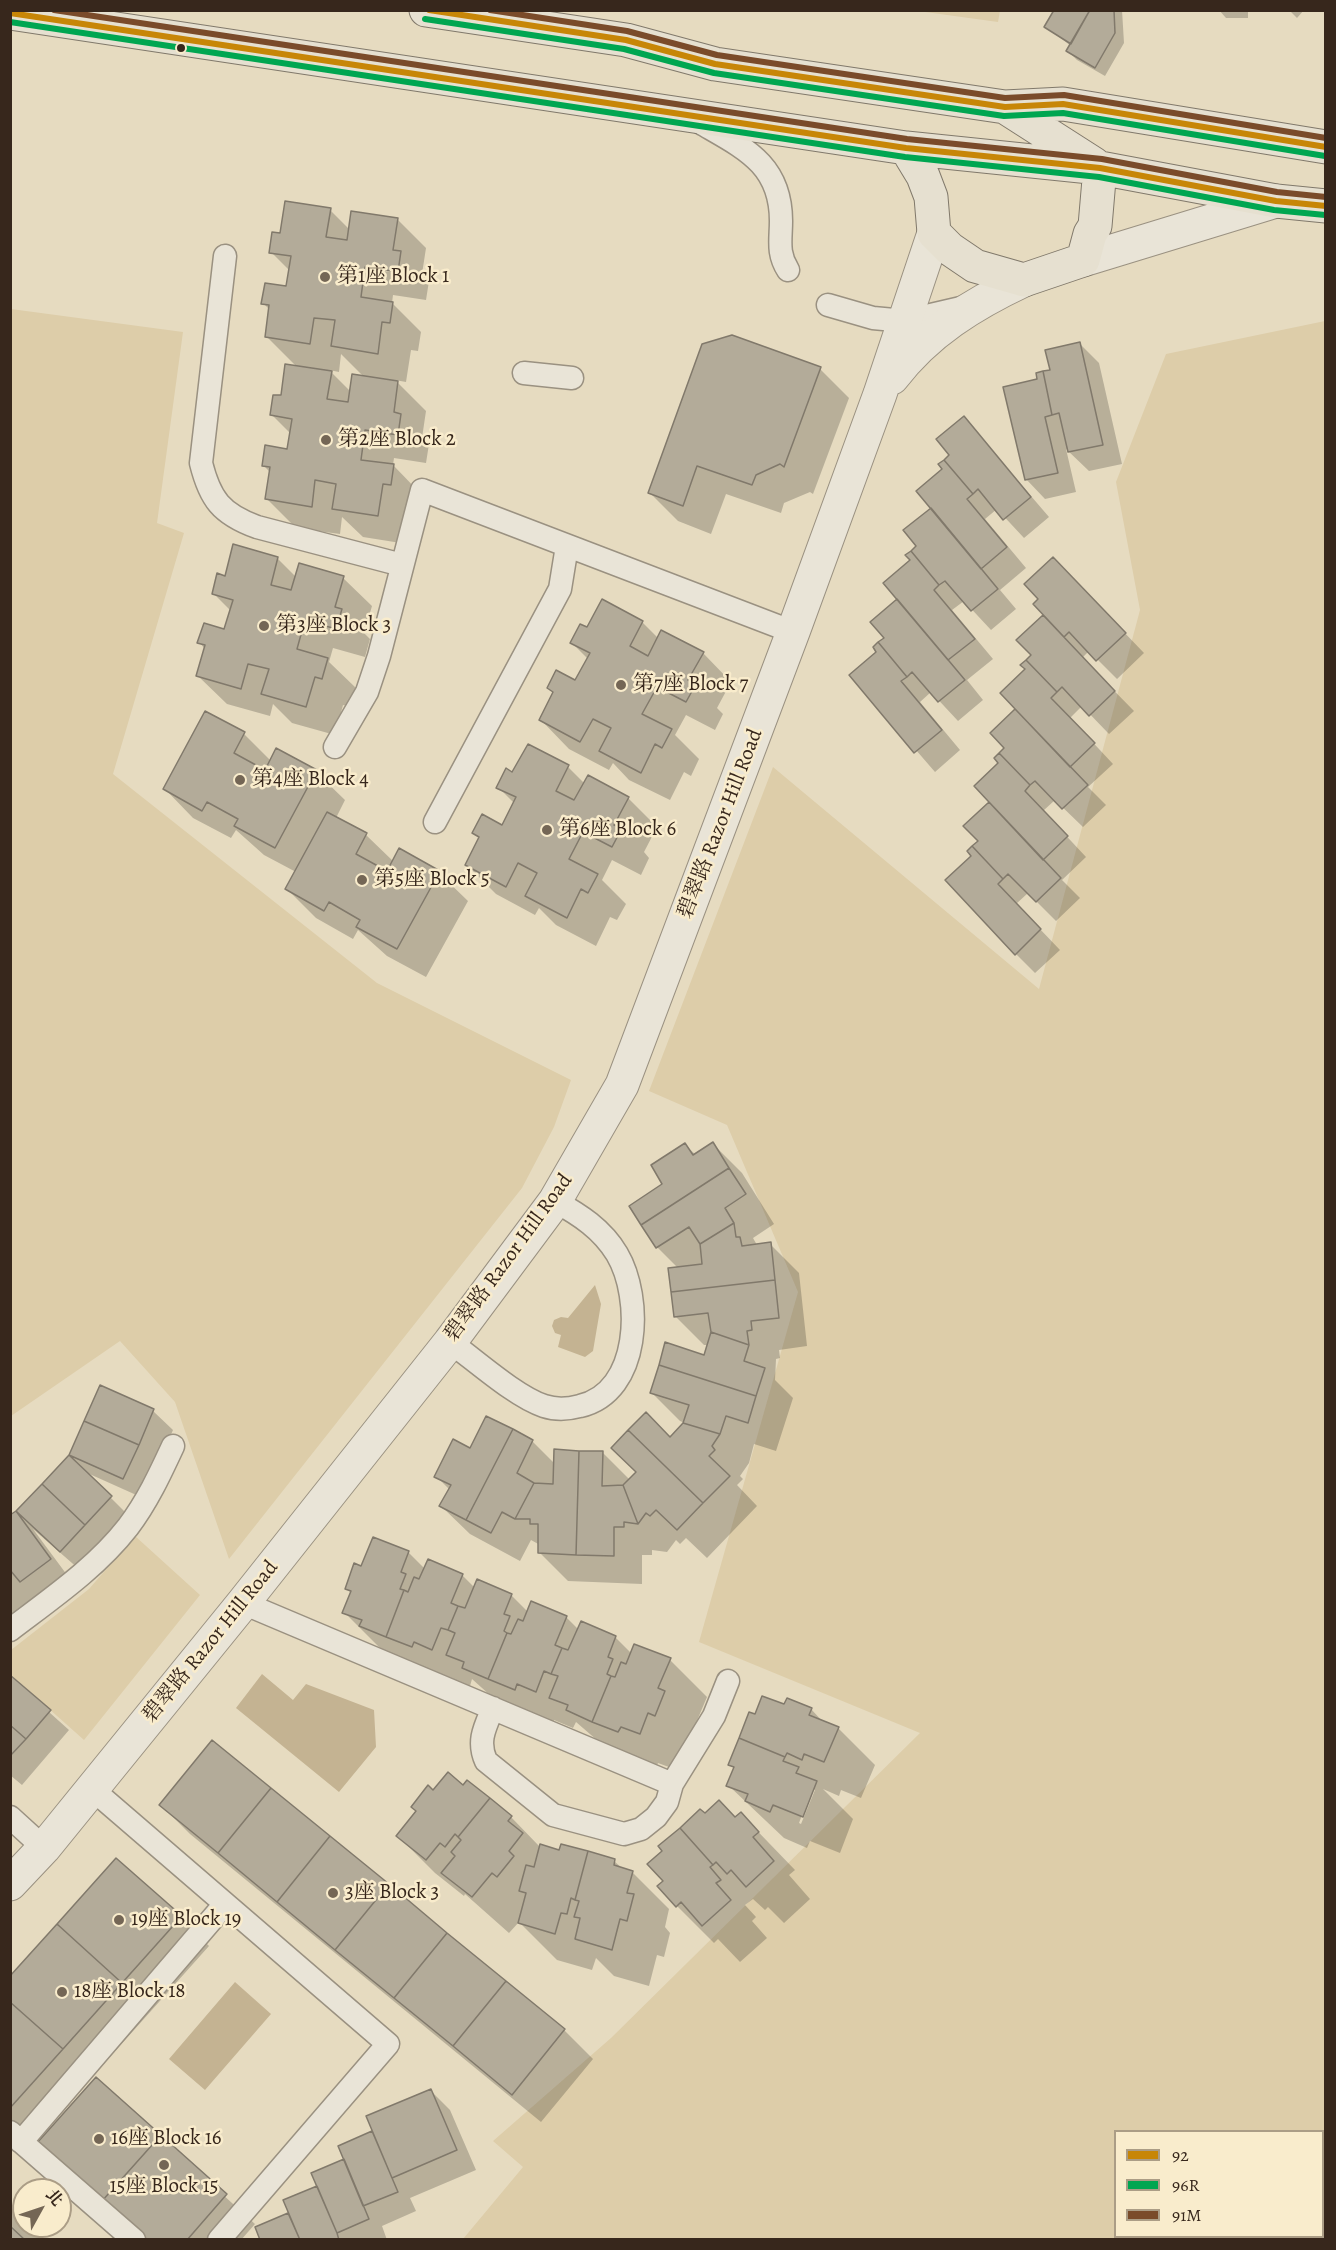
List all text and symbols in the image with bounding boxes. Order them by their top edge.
unlabelled marker [175,42,187,54]
place label: 第1座 Block 1 [337,264,449,290]
marker: 第1座 Block 1 [318,270,332,284]
place label: 第2座 Block 2 [338,427,456,453]
marker: 第2座 Block 2 [319,433,333,447]
place label: 第3座 Block 3 [276,613,391,639]
marker: 第3座 Block 3 [257,619,271,633]
place label: 第7座 Block 7 [633,672,748,698]
marker: 第7座 Block 7 [614,678,628,692]
street label: 碧翠路 Razor Hill Road [673,725,769,923]
place label: 第4座 Block 4 [252,767,369,793]
marker: 第4座 Block 4 [233,773,247,787]
place label: 第6座 Block 6 [559,817,676,843]
marker: 第6座 Block 6 [540,823,554,837]
place label: 第5座 Block 5 [374,867,490,893]
marker: 第5座 Block 5 [355,873,369,887]
street label: 碧翠路 Razor Hill Road [440,1169,578,1347]
street label: 碧翠路 Razor Hill Road [138,1556,284,1728]
place label: 3座 Block 3 [345,1880,439,1906]
marker: 3座 Block 3 [326,1886,340,1900]
place label: 19座 Block 19 [131,1907,241,1933]
marker: 19座 Block 19 [112,1913,126,1927]
place label: 18座 Block 18 [74,1979,186,2005]
marker: 18座 Block 18 [55,1985,69,1999]
place label: 16座 Block 16 [111,2126,222,2152]
legend [1114,2130,1324,2238]
marker: 16座 Block 16 [92,2132,106,2146]
text: 92 [1172,2143,1189,2167]
marker: 15座 Block 15 [157,2158,171,2172]
text: 96R [1172,2173,1200,2197]
place label: 15座 Block 15 [109,2174,219,2200]
north arrow [12,2178,72,2238]
text: 北 [41,2185,68,2211]
text: 91M [1172,2203,1202,2227]

